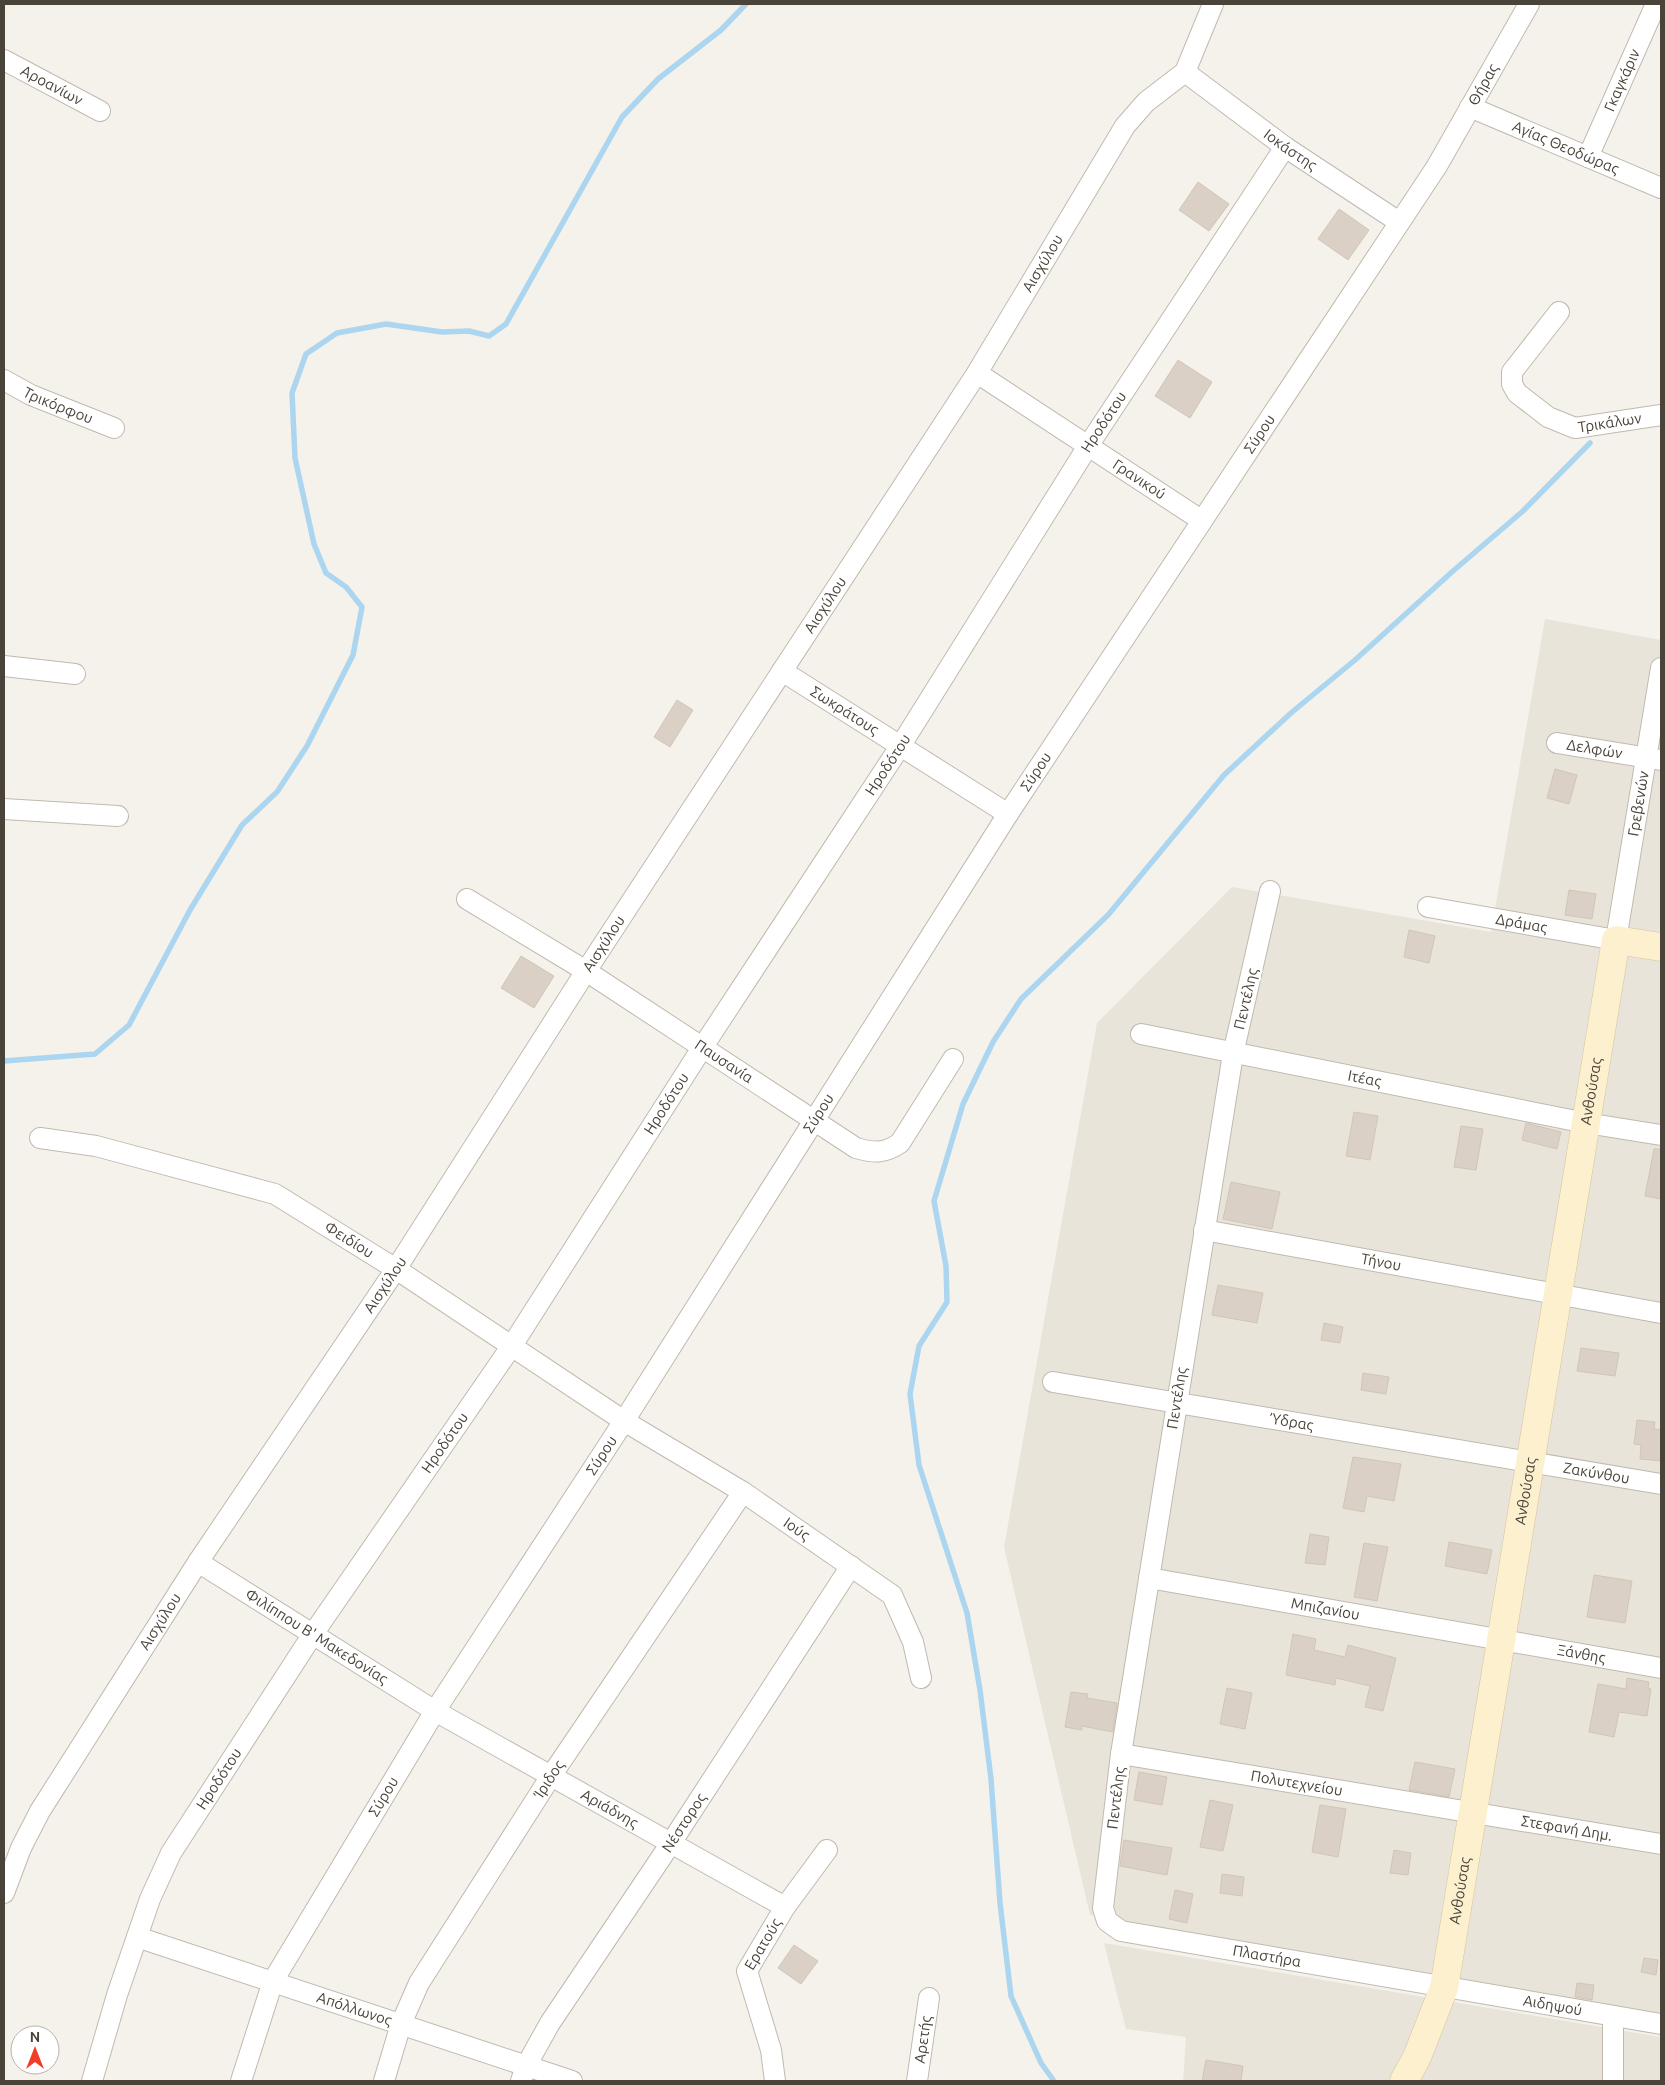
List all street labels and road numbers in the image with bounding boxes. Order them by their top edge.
street label: Γκαγκάριν [1600,46,1643,114]
street label: Θήρας [1464,61,1501,108]
street label: Αροανίων [18,62,86,108]
street label: Αγίας Θεοδώρας [1510,117,1622,177]
street label: Ιοκάστης [1261,125,1320,174]
street label: Αισχύλου [1019,231,1066,295]
street label: Τρικόρφου [20,383,96,427]
street label: Ηροδότου [1077,388,1130,455]
street label: Τρικάλων [1577,409,1643,435]
street label: Σύρου [1240,411,1278,456]
street label: Γρανικού [1110,456,1169,503]
street label: Αισχύλου [800,573,850,636]
street label: Σωκράτους [808,682,882,738]
street label: Ηροδότου [861,731,914,798]
street label: Δελφών [1566,736,1624,762]
street label: Σύρου [1017,749,1055,794]
street label: Γρεβενών [1624,770,1652,838]
street label: Δράμας [1495,910,1549,936]
street label: Αισχύλου [579,912,628,975]
street label: Πεντέλης [1230,966,1261,1031]
street label: Παυσανία [692,1036,757,1086]
street label: Ανθούσας [1577,1056,1605,1126]
street label: Ιτέας [1346,1067,1383,1090]
street label: Ηροδότου [640,1070,692,1137]
street label: Σύρου [799,1090,837,1136]
street label: Φειδίου [322,1218,377,1261]
street label: Τήνου [1360,1250,1403,1274]
street label: Αισχύλου [360,1253,410,1316]
street label: Πεντέλης [1163,1366,1190,1430]
street label: Ηροδότου [418,1409,471,1476]
street label: Ύδρας [1268,1409,1315,1434]
street label: Σύρου [582,1432,620,1478]
street label: Ανθούσας [1511,1456,1539,1526]
street label: Ζακύνθου [1562,1459,1631,1487]
street label: Ιούς [781,1514,813,1544]
street label: Φιλίππου Β' Μακεδονίας [243,1585,391,1687]
street label: Αισχύλου [135,1590,184,1653]
street label: Μπιζανίου [1290,1594,1361,1623]
street label: Ξάνθης [1556,1641,1607,1666]
street label: Ηροδότου [193,1745,245,1812]
street label: Ίριδος [530,1756,567,1802]
street label: Πεντέλης [1103,1766,1128,1830]
street label: Πολυτεχνείου [1249,1767,1344,1799]
street label: Σύρου [365,1774,402,1819]
street label: Αριάδνης [578,1786,642,1831]
street label: Νέστορος [658,1790,709,1855]
street label: Στεφανή Δημ. [1520,1812,1614,1844]
street label: Ανθούσας [1446,1855,1473,1926]
street label: Ερατούς [741,1915,784,1973]
street label: Πλαστήρα [1231,1941,1303,1970]
street label: Απόλλωνος [315,1988,394,2029]
street label: Αιδηψού [1522,1991,1584,2018]
street label: Αρετής [911,2014,934,2064]

